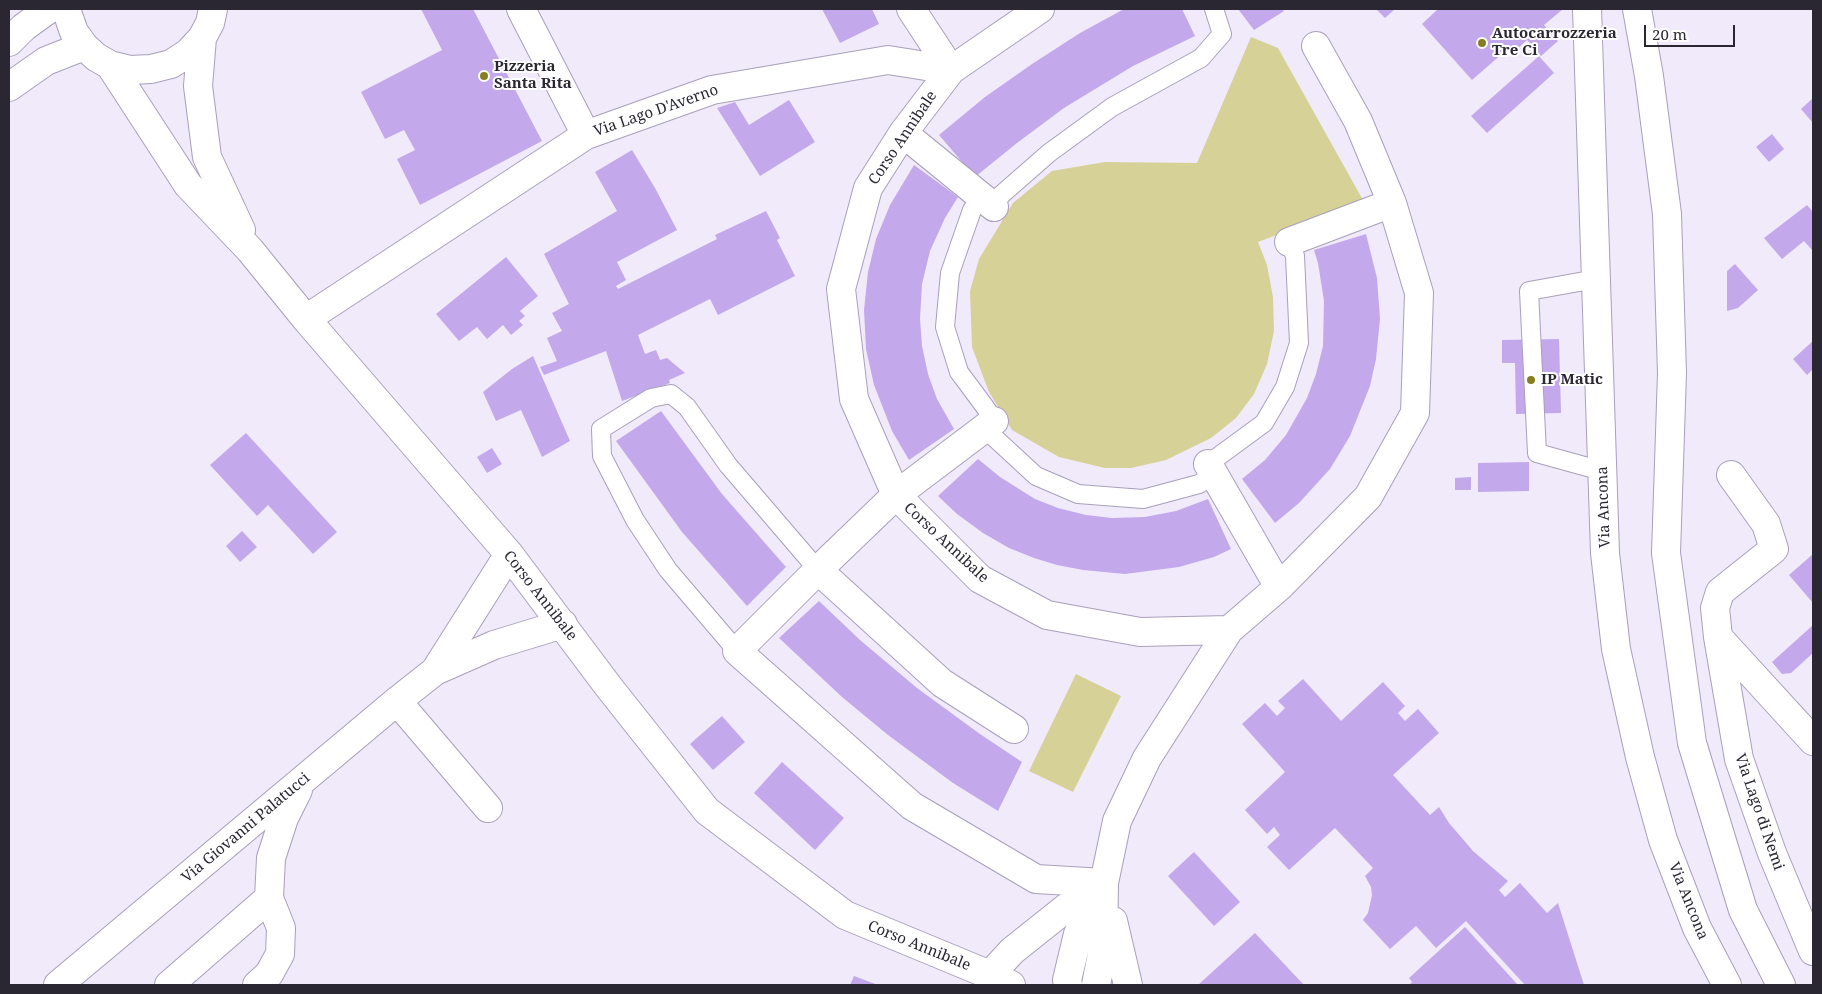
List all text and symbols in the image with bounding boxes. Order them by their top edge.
scale bar [1647,15,1738,47]
text: 20 m [1652,24,1687,44]
place label: Autocarrozzeria Tre Ci [1492,25,1617,60]
marker: Autocarrozzeria Tre Ci [1476,37,1488,49]
place label: Pizzeria Santa Rita [494,58,572,93]
marker: Pizzeria Santa Rita [478,70,490,82]
street label: Via Lago D'Averno [591,81,721,141]
street label: Corso Annibale [865,88,941,188]
place label: IP Matic [1541,371,1603,389]
marker: IP Matic [1525,374,1537,386]
street label: Via Ancona [1594,466,1614,548]
street label: Corso Annibale [900,499,992,587]
street label: Corso Annibale [499,547,581,645]
street label: Via Lago di Nemi [1731,751,1787,873]
street label: Via Giovanni Palatucci [178,769,314,887]
street label: Via Ancona [1664,860,1712,942]
street label: Corso Annibale [865,917,973,975]

